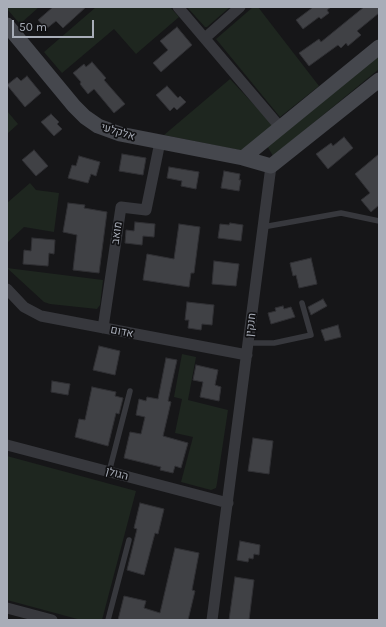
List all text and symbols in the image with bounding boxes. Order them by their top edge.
scale bar [14,12,96,38]
text: 50 m [19,20,47,34]
street label: אלקלעי [99,121,137,143]
street label: מואב [109,221,125,245]
street label: חנקין [243,312,259,338]
street label: אדום [109,323,135,341]
street label: הגולן [104,465,130,483]

